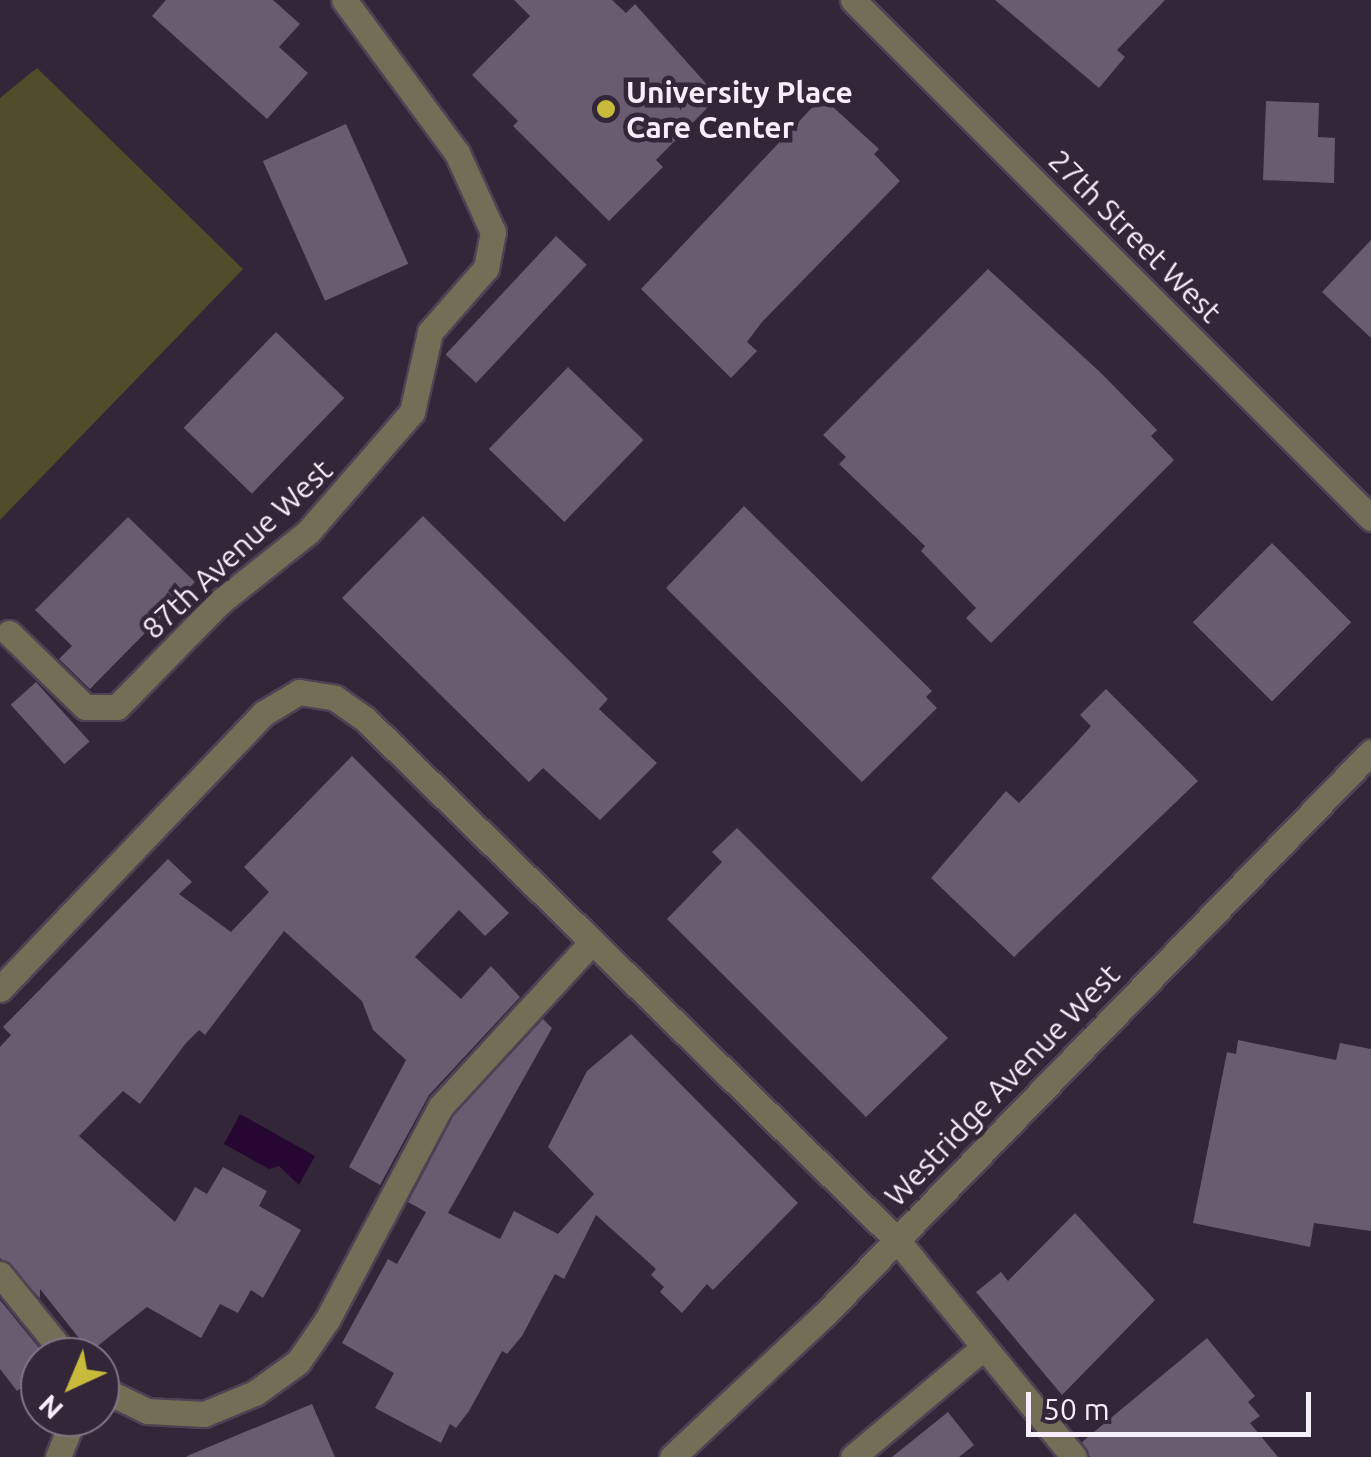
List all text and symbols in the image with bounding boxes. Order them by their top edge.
place label: University Place Care Center [626,74,853,144]
marker: University Place Care Center [595,98,617,120]
street label: 27th Street West [1041,142,1229,330]
street label: 87th Avenue West [135,452,339,646]
street label: Westridge Avenue West [877,957,1127,1213]
north arrow [20,1337,120,1437]
scale bar [1031,1372,1316,1434]
text: N [32,1389,68,1426]
text: 50 m [1043,1392,1110,1426]

